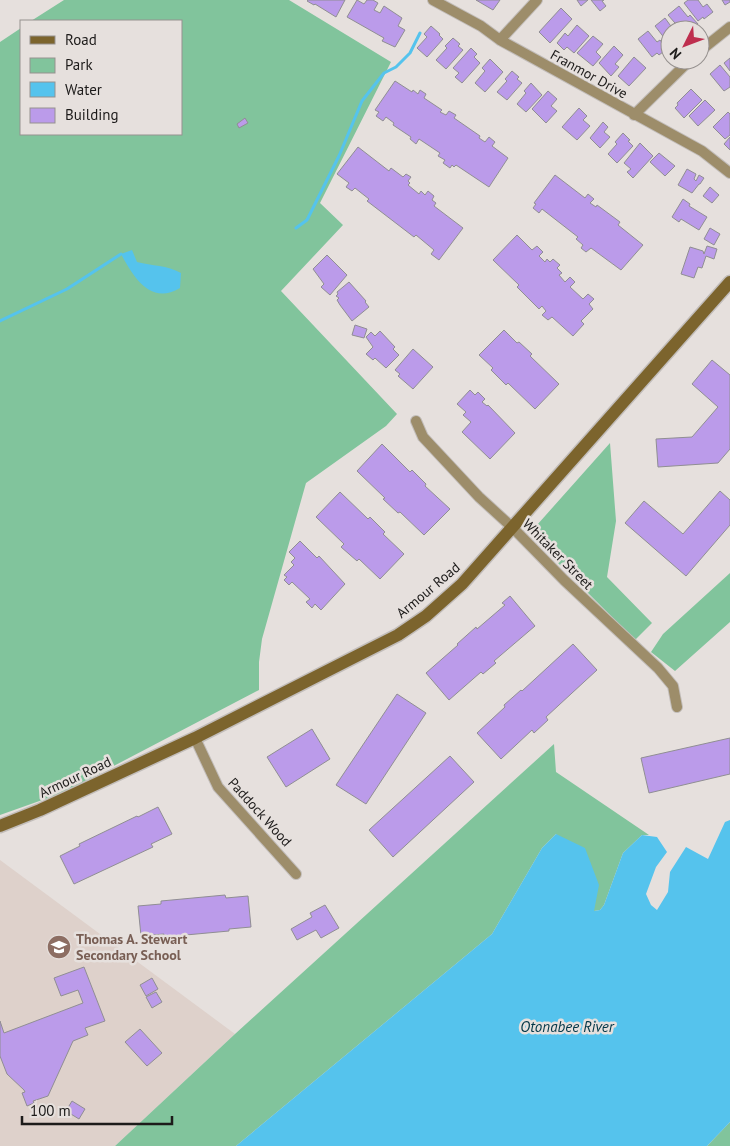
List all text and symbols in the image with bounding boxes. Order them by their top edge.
legend [20,20,182,135]
north arrow [660,20,710,70]
text: Road [65,30,97,49]
text: N [666,44,685,63]
street label: Franmor Drive [547,45,631,103]
text: Park [65,55,93,74]
text: Water [65,80,102,99]
text: Building [65,105,119,124]
street label: Whitaker Street [519,515,597,593]
street label: Armour Road [393,558,463,622]
street label: Armour Road [36,752,114,802]
street label: Paddock Wood [224,774,296,850]
place label: Thomas A. Stewart Secondary School [76,930,188,964]
school or university icon: Thomas A. Stewart Secondary School [46,934,72,960]
water label: Otonabee River [520,1017,615,1036]
scale bar [22,1094,172,1126]
text: 100 m [30,1101,71,1120]

